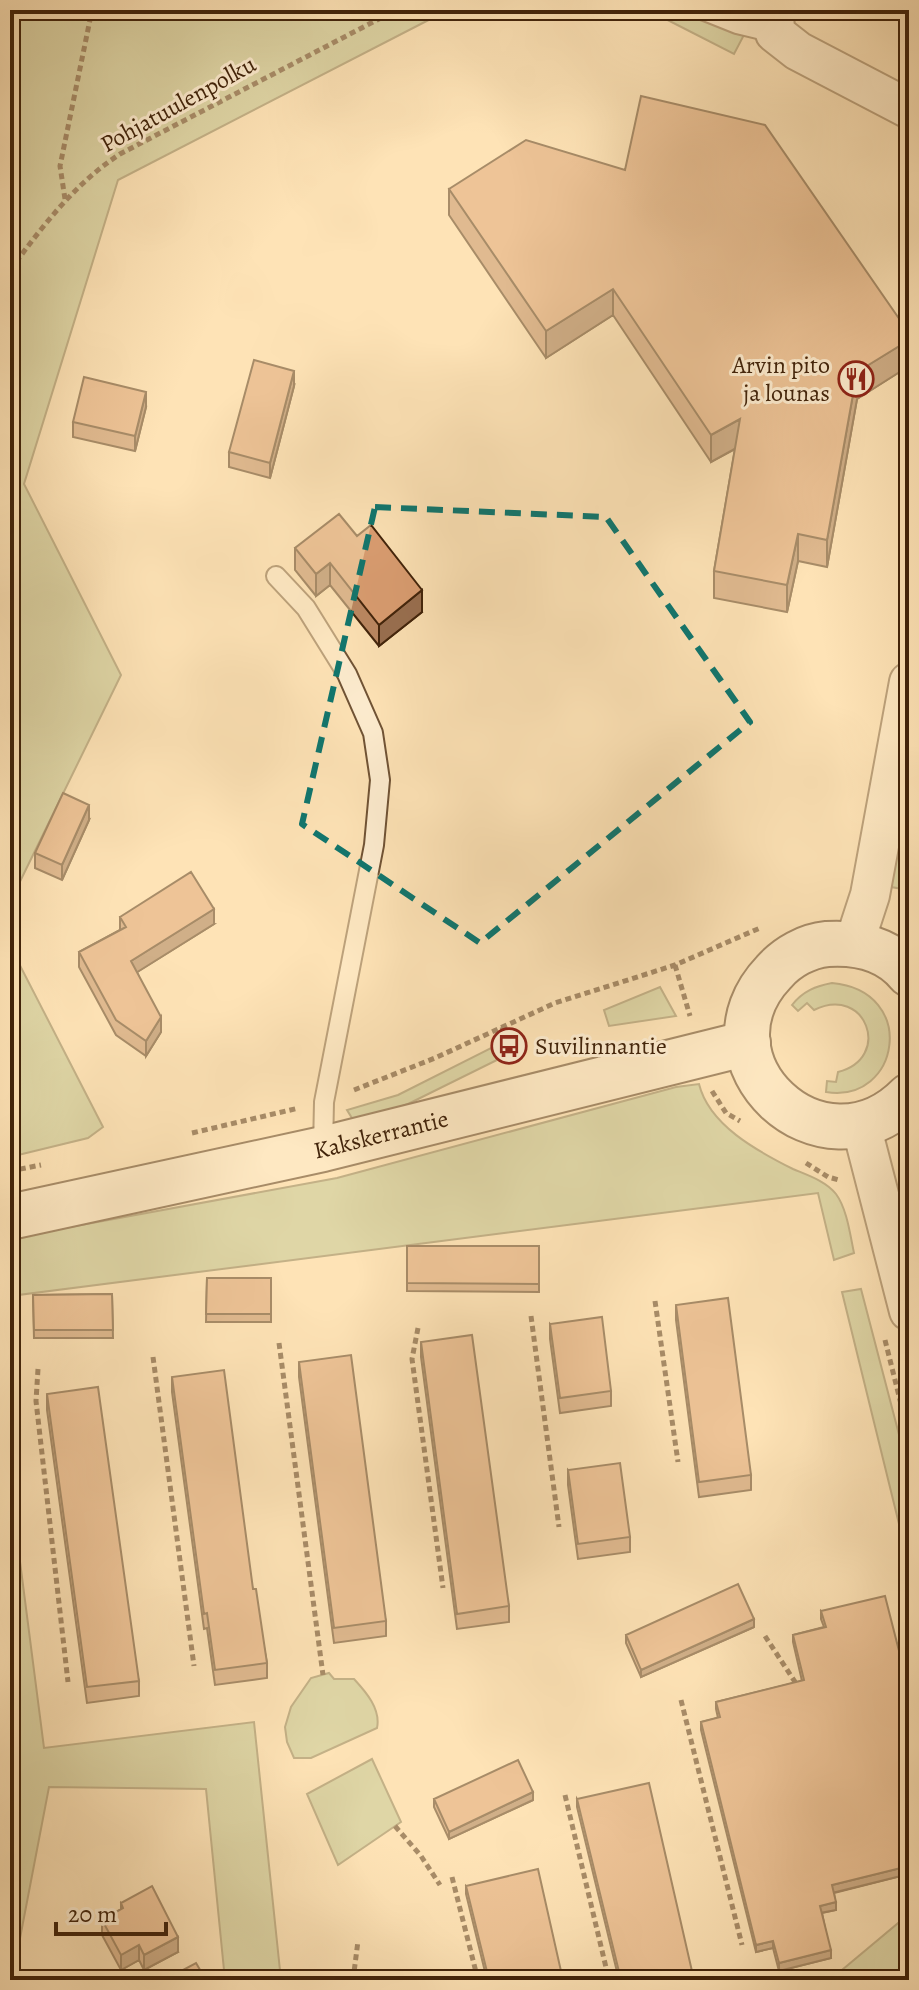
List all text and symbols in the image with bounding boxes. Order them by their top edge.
street label: Pohjatuulenpolku [95,48,261,160]
place label: Arvin pito ja lounas [731,349,830,409]
restaurant icon: Arvin pito ja lounas [837,360,875,398]
bus stop icon: Suvilinnantie [490,1027,528,1065]
place label: Suvilinnantie [535,1030,667,1062]
street label: Kakskerrantie [311,1102,452,1167]
scale bar [56,1886,166,1936]
text: 20 m [68,1898,117,1930]

